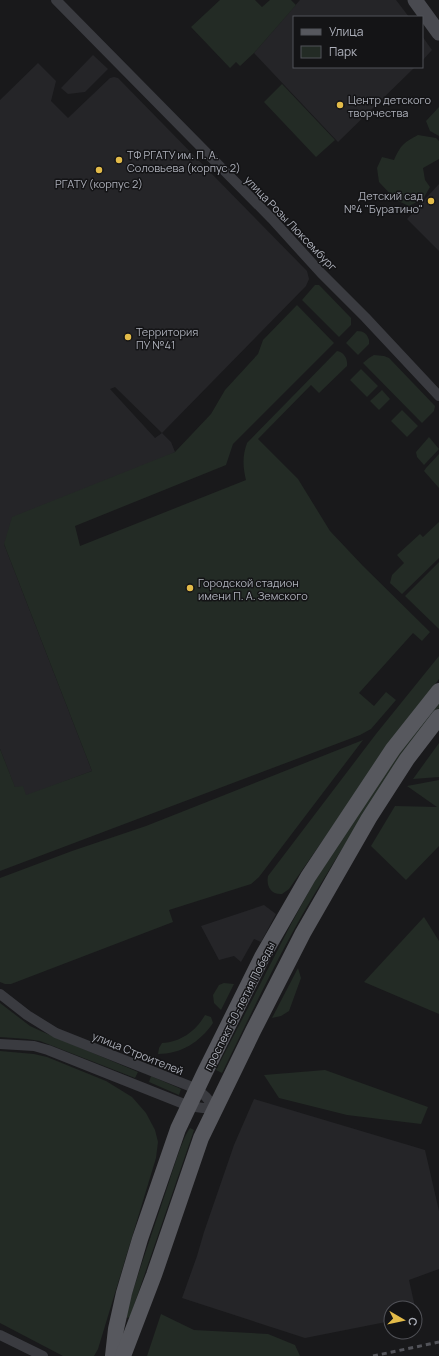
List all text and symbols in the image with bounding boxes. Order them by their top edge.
legend [293,16,423,68]
text: Улица [329,23,363,40]
text: Парк [329,43,358,60]
place label: Центр детского творчества [348,92,431,120]
marker: Центр детского творчества [335,100,345,110]
place label: ТФ РГАТУ им. П. А. Соловьева (корпус 2) [127,147,241,175]
marker: ТФ РГАТУ им. П. А. Соловьева (корпус 2) [114,155,124,165]
marker: РГАТУ (корпус 2) [94,165,104,175]
street label: улица Розы Люксембург [242,172,340,274]
place label: РГАТУ (корпус 2) [55,176,143,191]
place label: Детский сад №4 "Буратино" [344,188,423,216]
marker: Детский сад №4 "Буратино" [426,196,436,206]
place label: Территория ПУ №41 [136,324,198,352]
marker: Территория ПУ №41 [123,332,133,342]
place label: Городской стадион имени П. А. Земского [198,575,308,603]
marker: Городской стадион имени П. А. Земского [185,583,195,593]
street label: проспект 50-летия Победы [200,939,278,1073]
street label: улица Строителей [90,1028,186,1078]
north arrow [383,1300,423,1340]
text: С [405,1316,421,1327]

